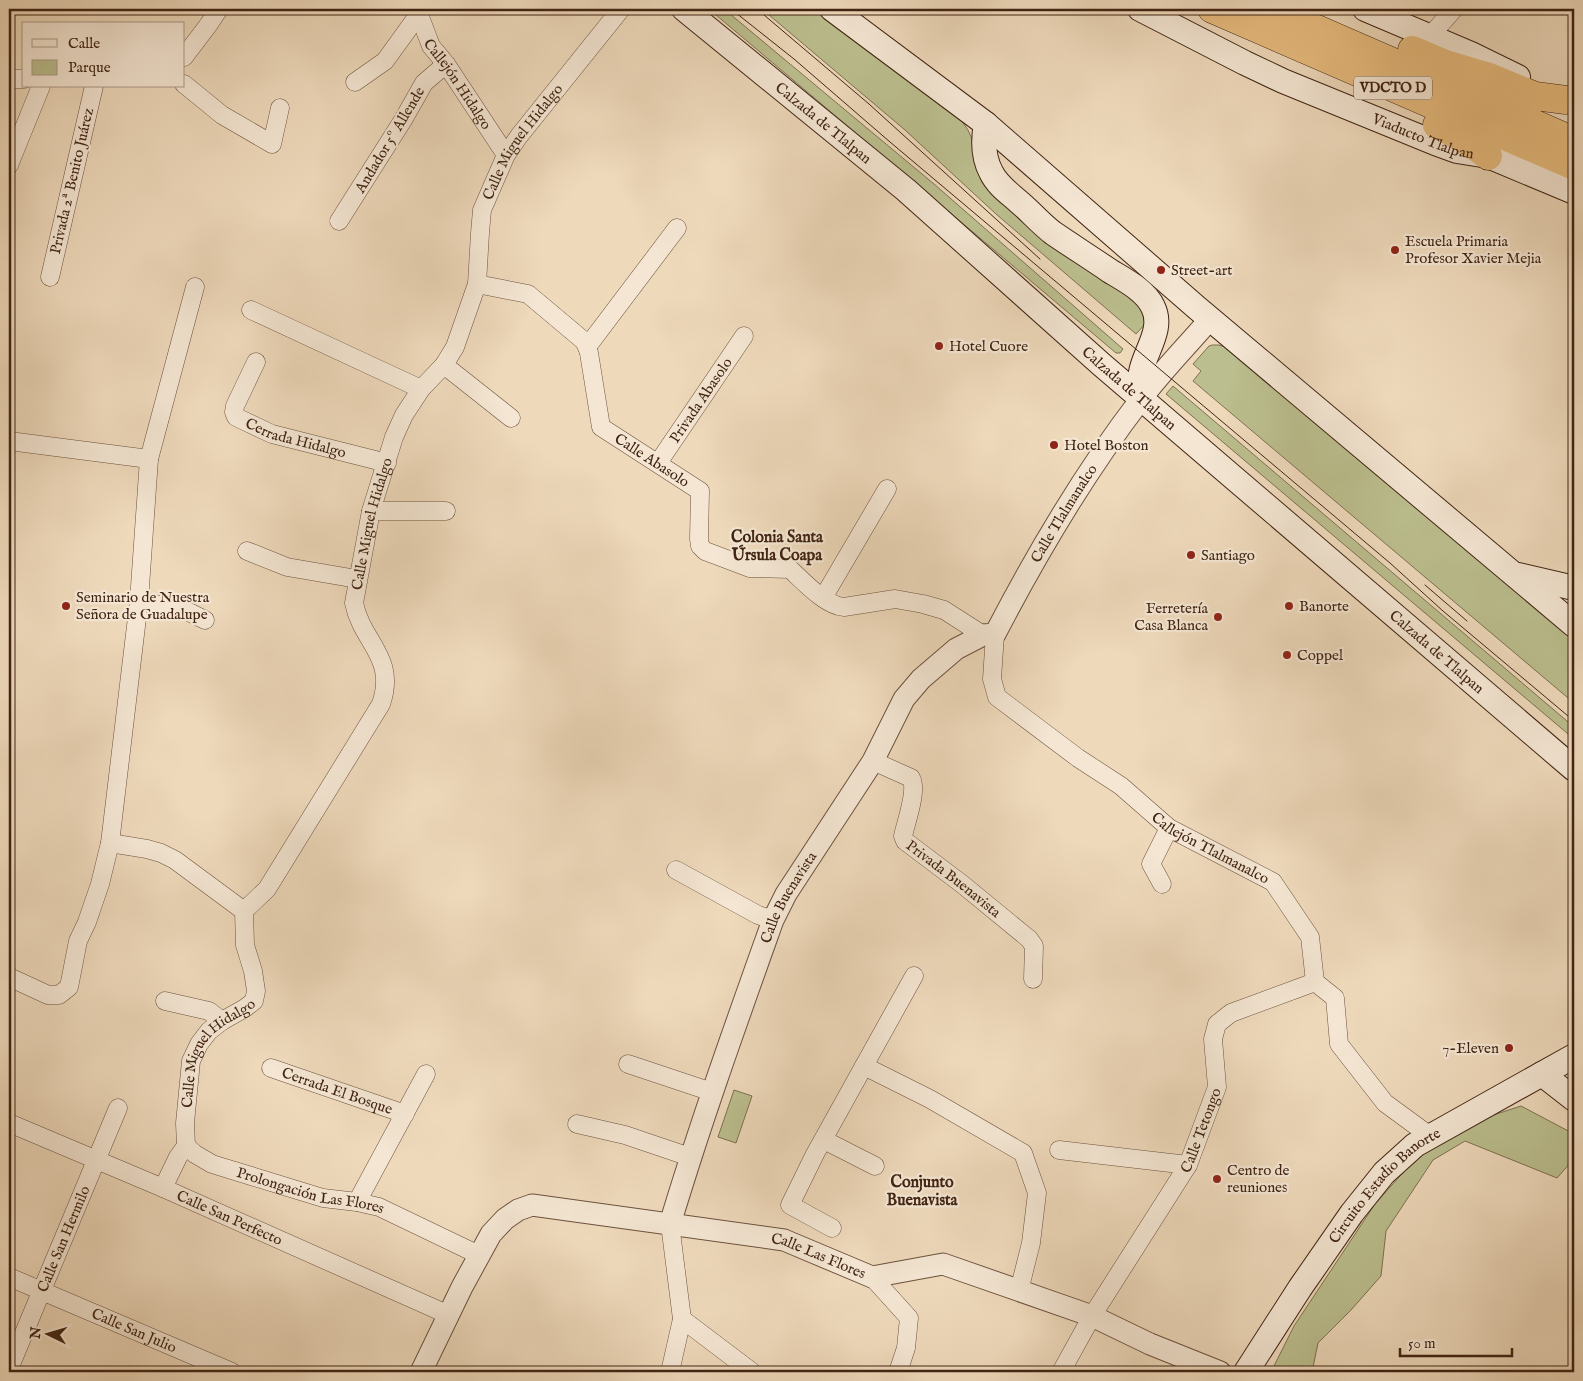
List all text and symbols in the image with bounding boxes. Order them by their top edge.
legend [22,22,185,88]
text: Calle [68,34,100,53]
street label: Callejón Hidalgo [420,36,496,133]
text: Parque [68,58,111,77]
road number: VDCTO D [1354,76,1432,100]
street label: Calzada de Tlalpan [771,78,876,168]
street label: Calle Miguel Hidalgo [478,80,567,203]
street label: Andador 5º Allende [350,83,429,197]
street label: Privada 2ª Benito Juárez [46,106,98,256]
street label: Viaducto Tlalpan [1369,109,1475,163]
place label: Escuela Primaria Profesor Xavier Mejia [1405,232,1542,268]
marker: Escuela Primaria Profesor Xavier Mejia [1389,244,1401,256]
place label: Street-art [1171,261,1232,280]
marker: Street-art [1155,264,1167,276]
place label: Hotel Cuore [949,337,1028,356]
marker: Hotel Cuore [933,340,945,352]
street label: Calzada de Tlalpan [1078,342,1181,434]
street label: Privada Abasolo [665,354,736,446]
street label: Cerrada Hidalgo [242,413,348,462]
street label: Calle Abasolo [611,429,693,491]
place label: Hotel Boston [1064,436,1149,455]
marker: Hotel Boston [1048,439,1060,451]
street label: Calle Miguel Hidalgo [347,455,397,591]
street label: Calle Tlalmanalco [1026,460,1101,566]
district label: Colonia Santa Úrsula Coapa [731,528,824,566]
place label: Santiago [1201,546,1255,565]
marker: Santiago [1185,549,1197,561]
place label: Seminario de Nuestra Señora de Guadalupe [76,588,210,624]
place label: Banorte [1299,597,1349,616]
place label: Ferretería Casa Blanca [1134,599,1209,635]
marker: Seminario de Nuestra Señora de Guadalupe [60,600,72,612]
marker: Banorte [1283,600,1295,612]
street label: Calzada de Tlalpan [1386,606,1488,698]
marker: Ferretería Casa Blanca [1212,611,1224,623]
place label: Coppel [1297,646,1344,665]
marker: Coppel [1281,649,1293,661]
street label: Callejón Tlalmanalco [1148,808,1273,888]
street label: Privada Buenavista [902,836,1005,922]
street label: Calle Buenavista [756,847,821,946]
street label: Calle Miguel Hidalgo [177,994,259,1109]
place label: 7-Eleven [1442,1039,1499,1058]
marker: 7-Eleven [1503,1042,1515,1054]
street label: Cerrada El Bosque [279,1063,395,1119]
street label: Calle Tetongo [1176,1085,1225,1177]
street label: Circuito Estadio Banorte [1324,1123,1444,1247]
place label: Centro de reuniones [1227,1161,1290,1197]
street label: Prolongación Las Flores [234,1163,388,1218]
district label: Conjunto Buenavista [887,1173,959,1211]
marker: Centro de reuniones [1211,1173,1223,1185]
street label: Calle San Hermilo [33,1183,94,1295]
street label: Calle San Perfecto [174,1186,285,1249]
street label: Calle Las Flores [770,1229,869,1283]
street label: Calle San Julio [89,1304,180,1357]
north arrow [22,1308,72,1358]
text: N [26,1326,46,1341]
scale bar [1400,1326,1513,1358]
text: 50 m [1408,1334,1436,1353]

